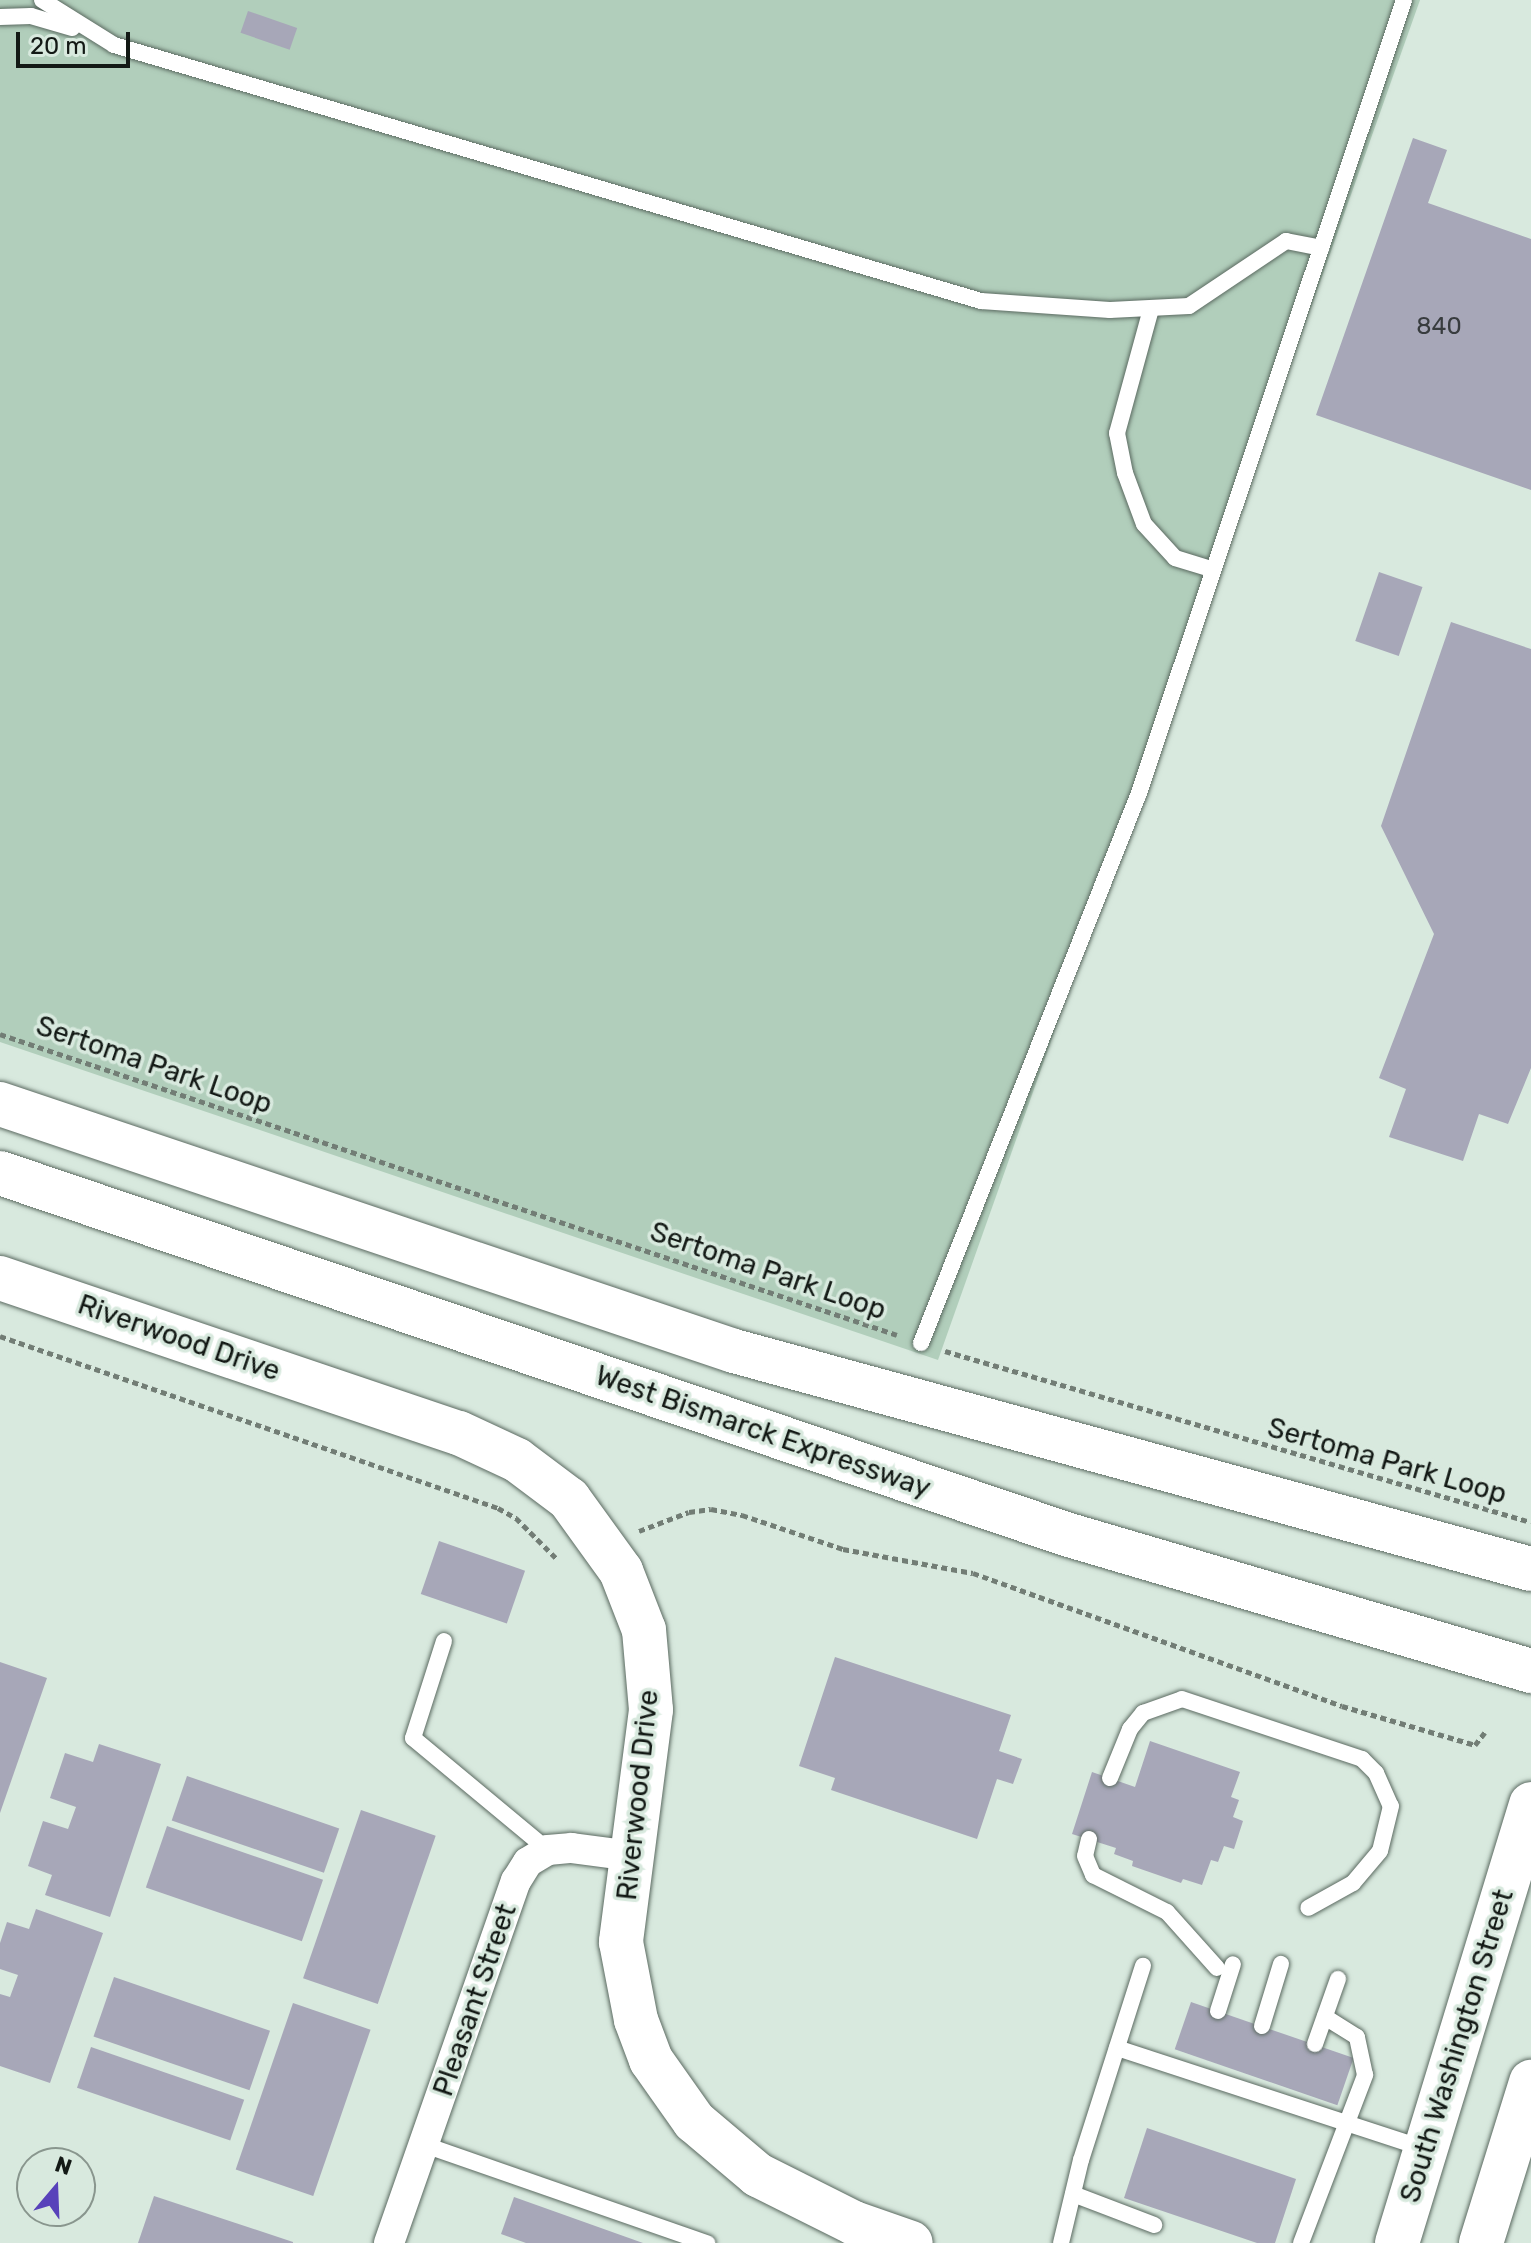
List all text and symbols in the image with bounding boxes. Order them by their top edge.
scale bar [20,16,134,66]
text: 20 m [30,32,87,60]
house number: 840 [1416,313,1462,341]
street label: Sertoma Park Loop [32,1009,276,1121]
street label: Sertoma Park Loop [646,1215,890,1327]
street label: Riverwood Drive [74,1288,284,1388]
street label: West Bismarck Expressway [591,1359,935,1505]
street label: Sertoma Park Loop [1263,1411,1511,1511]
street label: Riverwood Drive [610,1688,666,1902]
street label: South Washington Street [1393,1885,1521,2207]
street label: Pleasant Street [426,1899,524,2101]
north arrow [16,2147,96,2227]
text: N [51,2150,75,2181]

